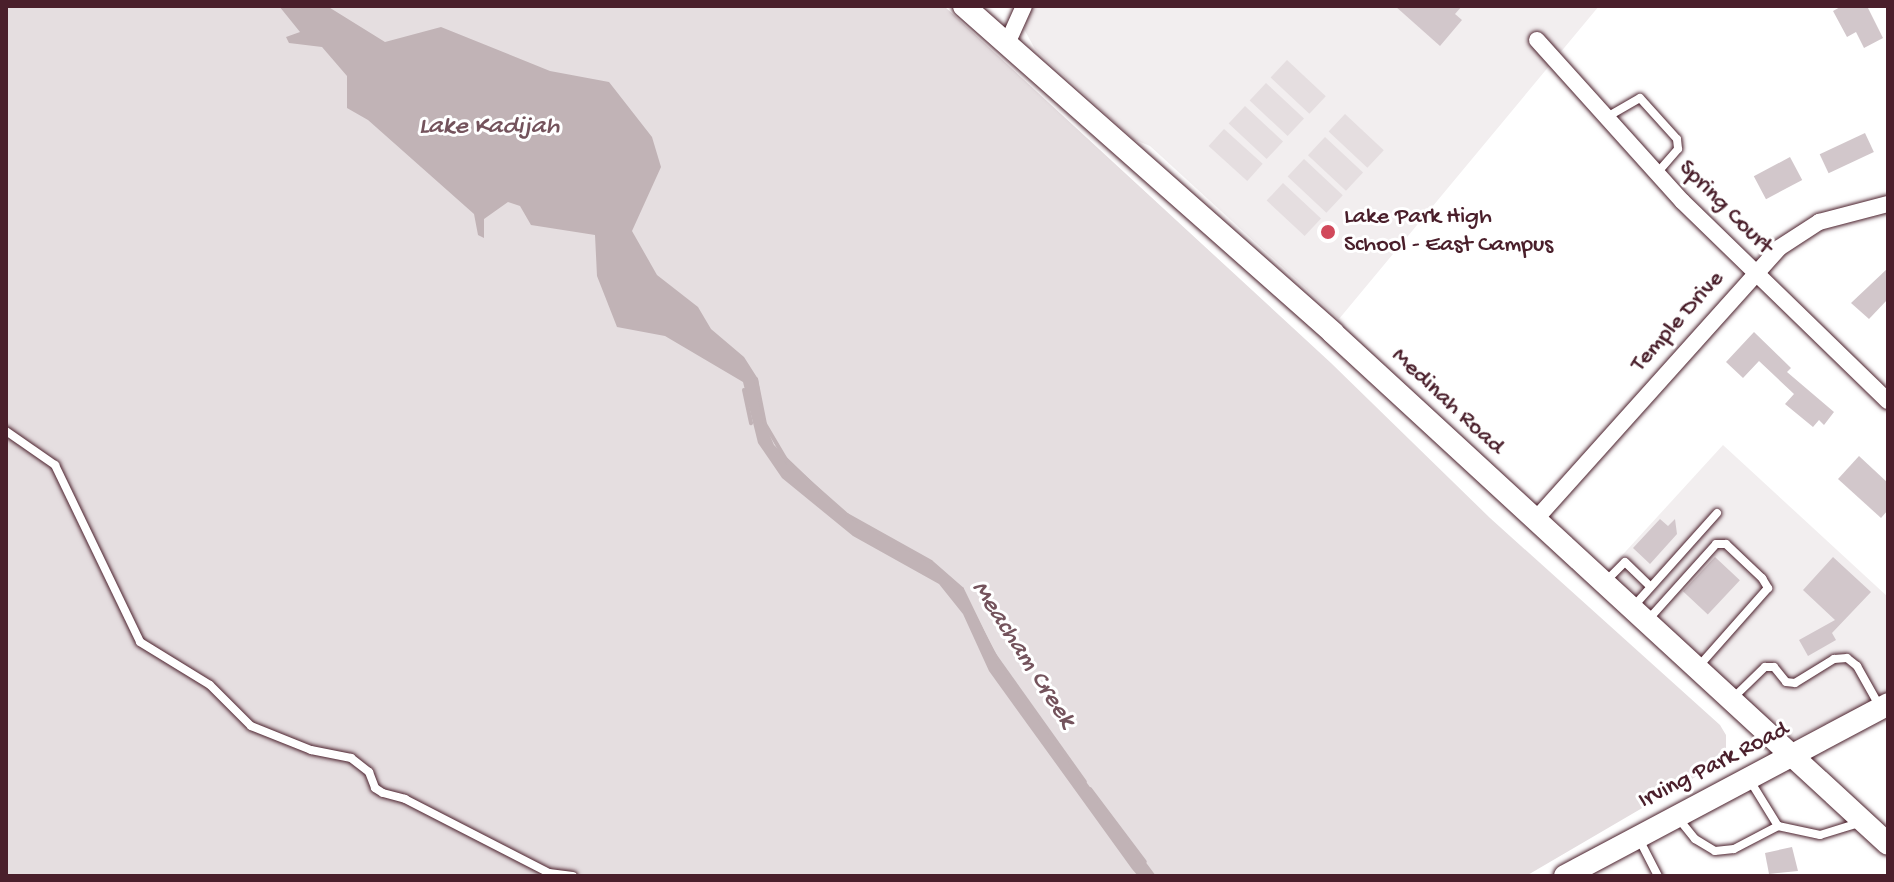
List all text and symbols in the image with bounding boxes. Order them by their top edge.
water label: Lake Kadijah [419,112,559,144]
street label: Spring Court [1672,155,1778,261]
place label: Lake Park High School - East Campus [1344,204,1553,260]
marker: Lake Park High School - East Campus [1319,223,1337,241]
street label: Temple Drive [1625,265,1731,379]
street label: Medinah Road [1385,342,1509,462]
water label: Meacham Creek [963,575,1081,735]
street label: Irving Park Road [1634,716,1794,816]

